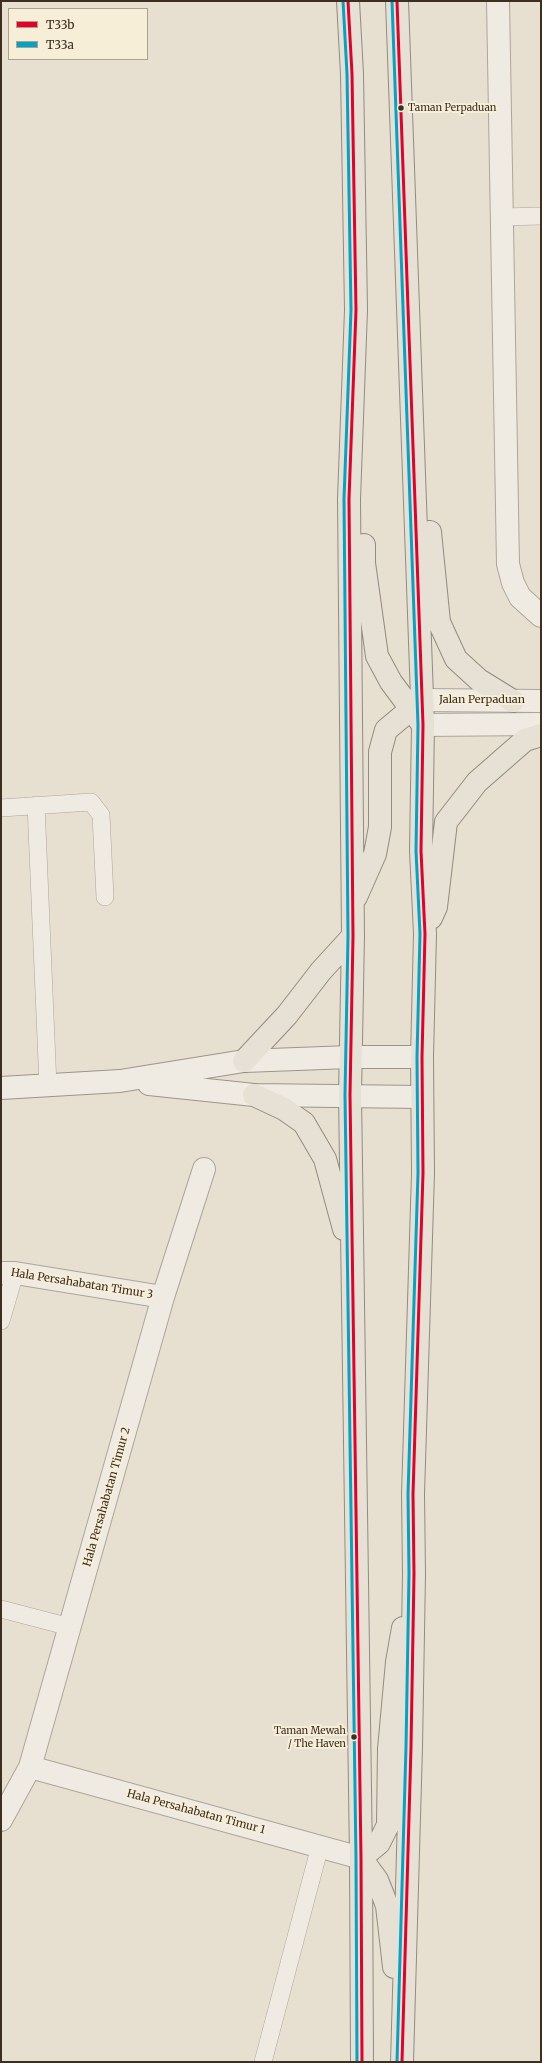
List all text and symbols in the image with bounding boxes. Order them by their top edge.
legend [8,8,148,60]
text: T33b [46,17,75,32]
text: T33a [46,37,74,52]
place label: Taman Perpaduan [408,102,496,114]
marker: Taman Perpaduan [396,103,406,113]
street label: Jalan Perpaduan [439,693,525,707]
street label: Hala Persahabatan Timur 3 [10,1266,154,1302]
street label: Hala Persahabatan Timur 2 [81,1426,133,1568]
place label: Taman Mewah / The Haven [274,1725,346,1748]
marker: Taman Mewah / The Haven [349,1732,359,1742]
street label: Hala Persahabatan Timur 1 [125,1787,267,1837]

